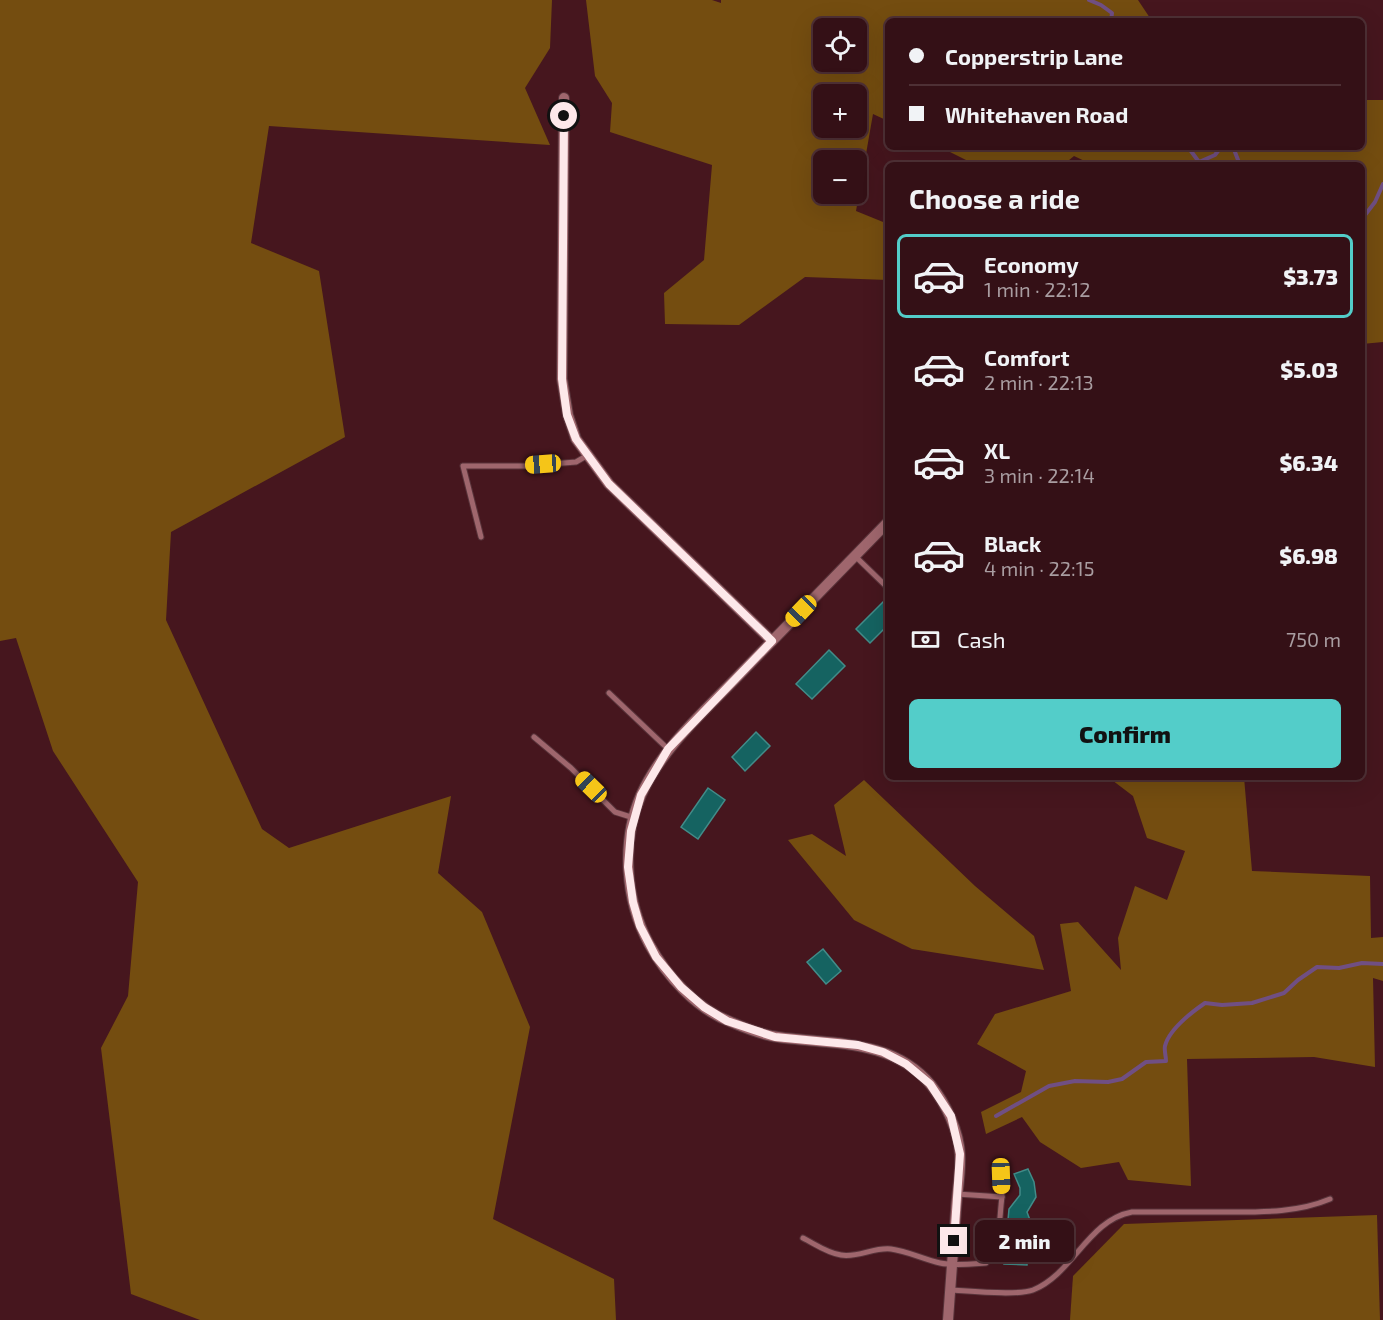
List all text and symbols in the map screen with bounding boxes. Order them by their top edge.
map controls [813,18,867,204]
button: locate [813,18,867,72]
text: Copperstrip Lane [945,43,1123,69]
button: + [813,84,867,138]
text: Whitehaven Road [945,101,1128,127]
route start [550,102,577,129]
button: − [813,150,867,204]
text: Choose a ride [909,182,1080,214]
icon: car [912,249,966,303]
text: Economy [984,251,1079,277]
text: $3.73 [1283,263,1338,289]
text: 1 min · 22:12 [984,277,1091,301]
icon: car [912,342,966,396]
text: Comfort [984,344,1069,370]
text: $5.03 [1280,356,1338,382]
text: 2 min · 22:13 [984,370,1094,394]
icon: car [912,435,966,489]
text: XL [984,437,1010,463]
text: $6.34 [1279,449,1338,475]
car [524,454,562,474]
text: 3 min · 22:14 [984,463,1095,487]
icon: car [912,528,966,582]
text: Black [984,530,1041,556]
text: $6.98 [1279,542,1338,568]
text: 4 min · 22:15 [984,556,1094,580]
car [782,592,820,630]
icon: cash [909,623,942,656]
text: Cash [957,626,1006,652]
text: 750 m [1286,627,1341,651]
button: Confirm [909,699,1341,768]
car [572,768,610,806]
car [991,1158,1011,1194]
callout: 2 min [975,1220,1074,1262]
route end [940,1227,967,1254]
text: 2 min [999,1229,1050,1253]

